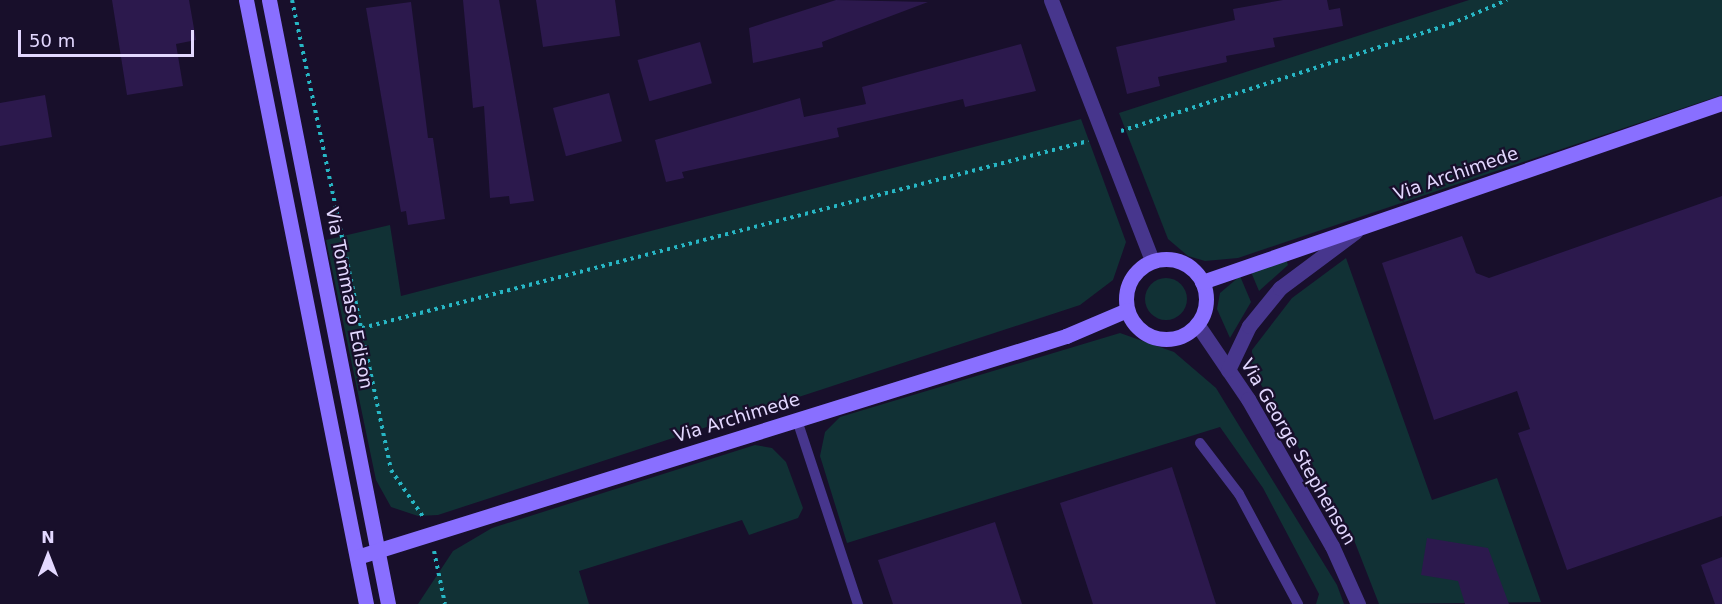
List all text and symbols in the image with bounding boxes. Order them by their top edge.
scale bar [21,18,196,56]
text: 50 m [29,30,75,51]
street label: Via Archimede [1391,143,1521,205]
street label: Via Tommaso Edison [321,205,377,391]
street label: Via George Stephenson [1236,355,1360,549]
street label: Via Archimede [671,389,803,447]
north arrow [18,526,78,586]
text: N [41,528,55,547]

